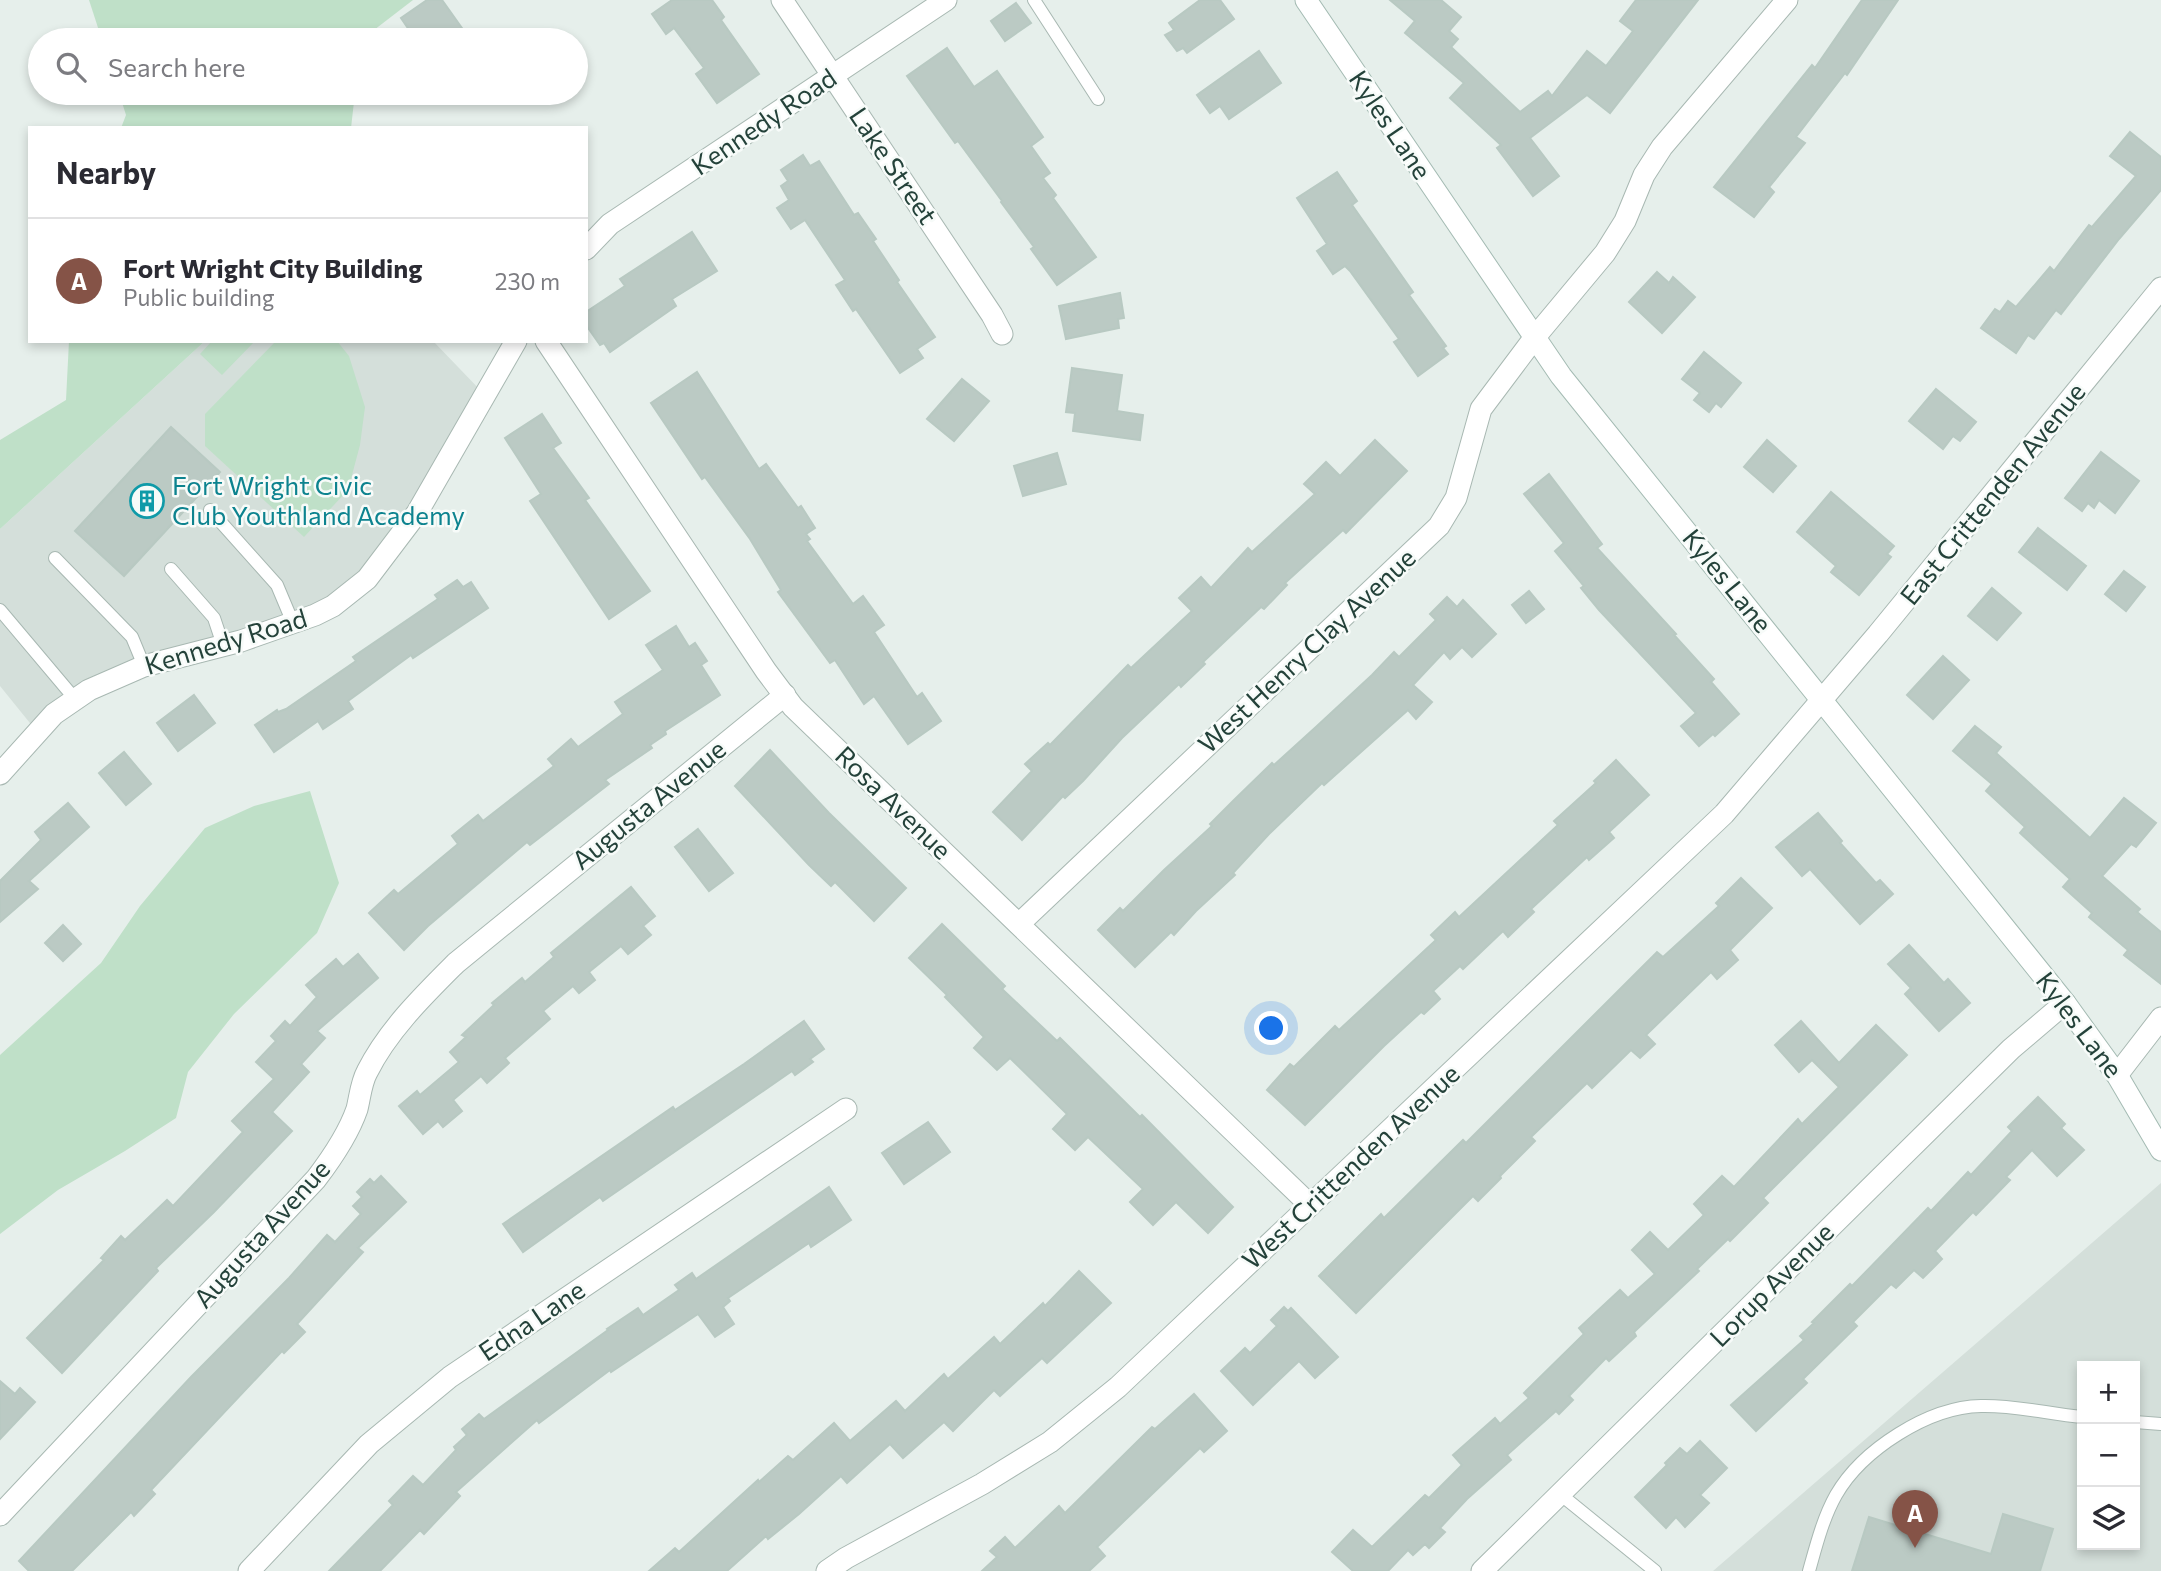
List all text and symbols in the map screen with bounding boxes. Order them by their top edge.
search box [28,28,588,105]
icon: search [52,48,90,86]
text: Search here [108,51,246,82]
street label: Kennedy Road [685,61,841,181]
street label: Kyles Lane [1344,64,1439,184]
street label: Lake Street [844,101,945,229]
text: Nearby [56,153,156,190]
text: Fort Wright City Building [123,252,422,283]
text: A [71,267,87,295]
text: 230 m [495,267,560,295]
text: Public building [123,283,274,311]
street label: East Crittenden Avenue [1893,376,2091,610]
place label: Fort Wright Civic Club Youthland Academy [172,469,465,530]
building icon: Fort Wright Civic Club Youthland Academy [128,482,166,520]
street label: Kyles Lane [1677,522,1779,638]
street label: West Henry Clay Avenue [1191,541,1421,759]
street label: Kennedy Road [141,601,310,680]
street label: Augusta Avenue [565,732,731,875]
street label: Rosa Avenue [830,739,958,865]
street label: Kyles Lane [2030,965,2130,1083]
your location [1254,1011,1288,1045]
street label: West Crittenden Avenue [1235,1057,1465,1275]
street label: Augusta Avenue [186,1153,335,1313]
street label: Lorup Avenue [1703,1216,1839,1352]
street label: Edna Lane [472,1273,590,1366]
map controls [2077,1361,2140,1550]
button: + [2077,1361,2140,1424]
button: − [2077,1424,2140,1487]
button: layers [2077,1487,2140,1550]
pin: A [1892,1490,1938,1548]

